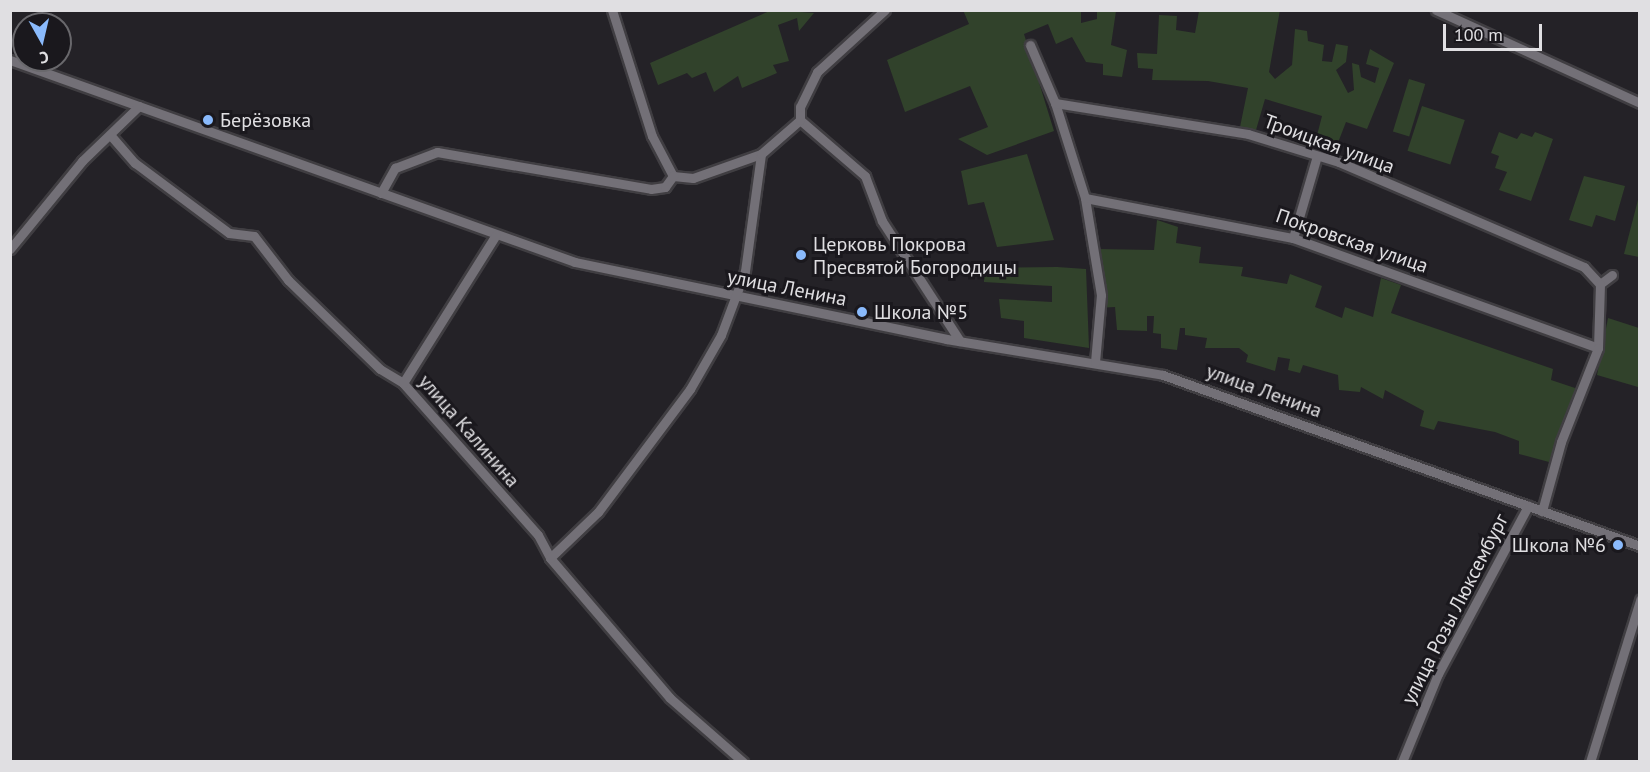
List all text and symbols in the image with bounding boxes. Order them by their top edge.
north arrow [12,12,72,72]
scale bar [1446,12,1545,50]
text: 100 m [1454,23,1503,46]
text: С [38,47,50,68]
place label: Берёзовка [220,108,311,132]
street label: Троицкая улица [1260,109,1398,179]
marker: Берёзовка [201,113,215,127]
street label: Покровская улица [1273,204,1431,278]
place label: Церковь Покрова Пресвятой Богородицы [813,232,1017,279]
marker: Церковь Покрова Пресвятой Богородицы [794,248,808,262]
street label: улица Ленина [725,265,849,311]
place label: Школа №5 [874,300,968,324]
marker: Школа №5 [855,305,869,319]
street label: улица Ленина [1203,359,1325,423]
street label: улица Калинина [413,370,525,492]
street label: улица Розы Люксембург [1397,510,1513,708]
place label: Школа №6 [1512,533,1606,557]
marker: Школа №6 [1611,538,1625,552]

